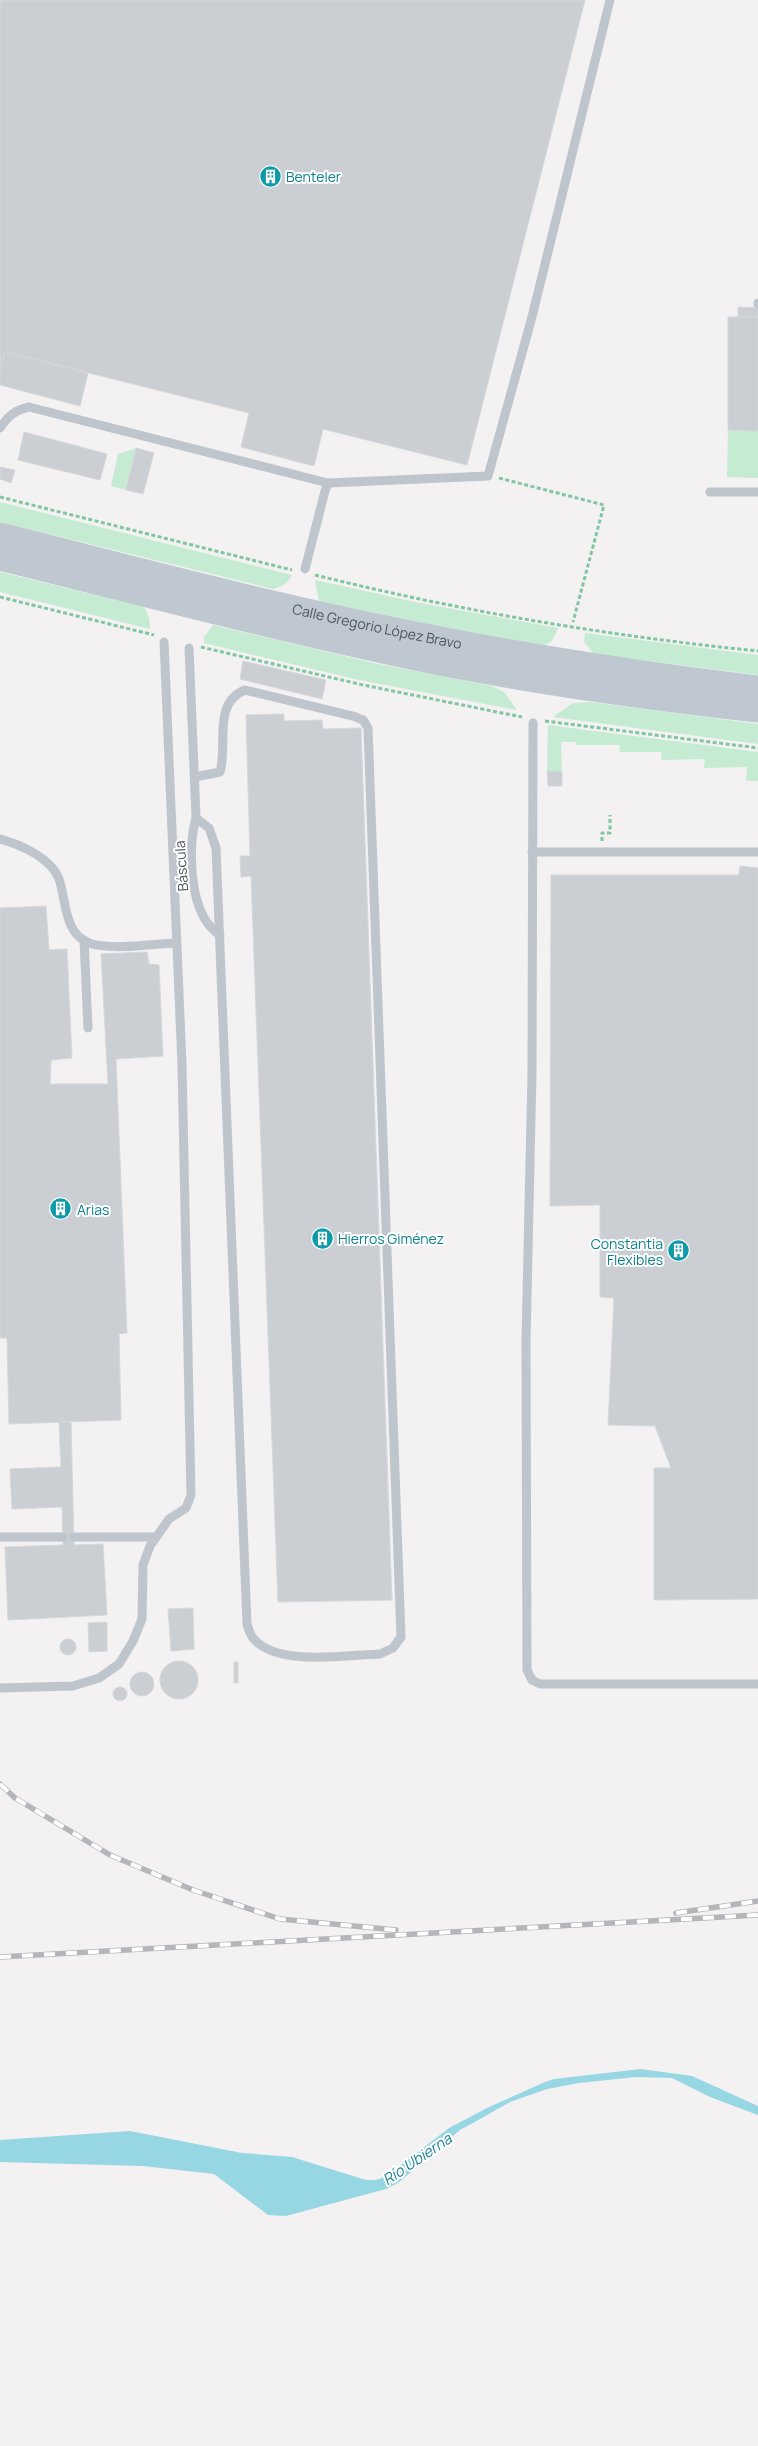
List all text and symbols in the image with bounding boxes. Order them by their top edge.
building icon: Benteler [258,164,282,188]
place label: Benteler [286,167,341,186]
street label: Calle Gregorio López Bravo [291,599,463,652]
street label: Báscula [170,840,192,892]
building icon: Arias [49,1197,73,1221]
place label: Arias [77,1200,109,1219]
building icon: Hierros Giménez [310,1226,334,1250]
place label: Hierros Giménez [338,1229,444,1248]
place label: Constantia Flexibles [591,1234,663,1269]
building icon: Constantia Flexibles [667,1239,691,1263]
water label: Río Ubierna [378,2128,456,2190]

